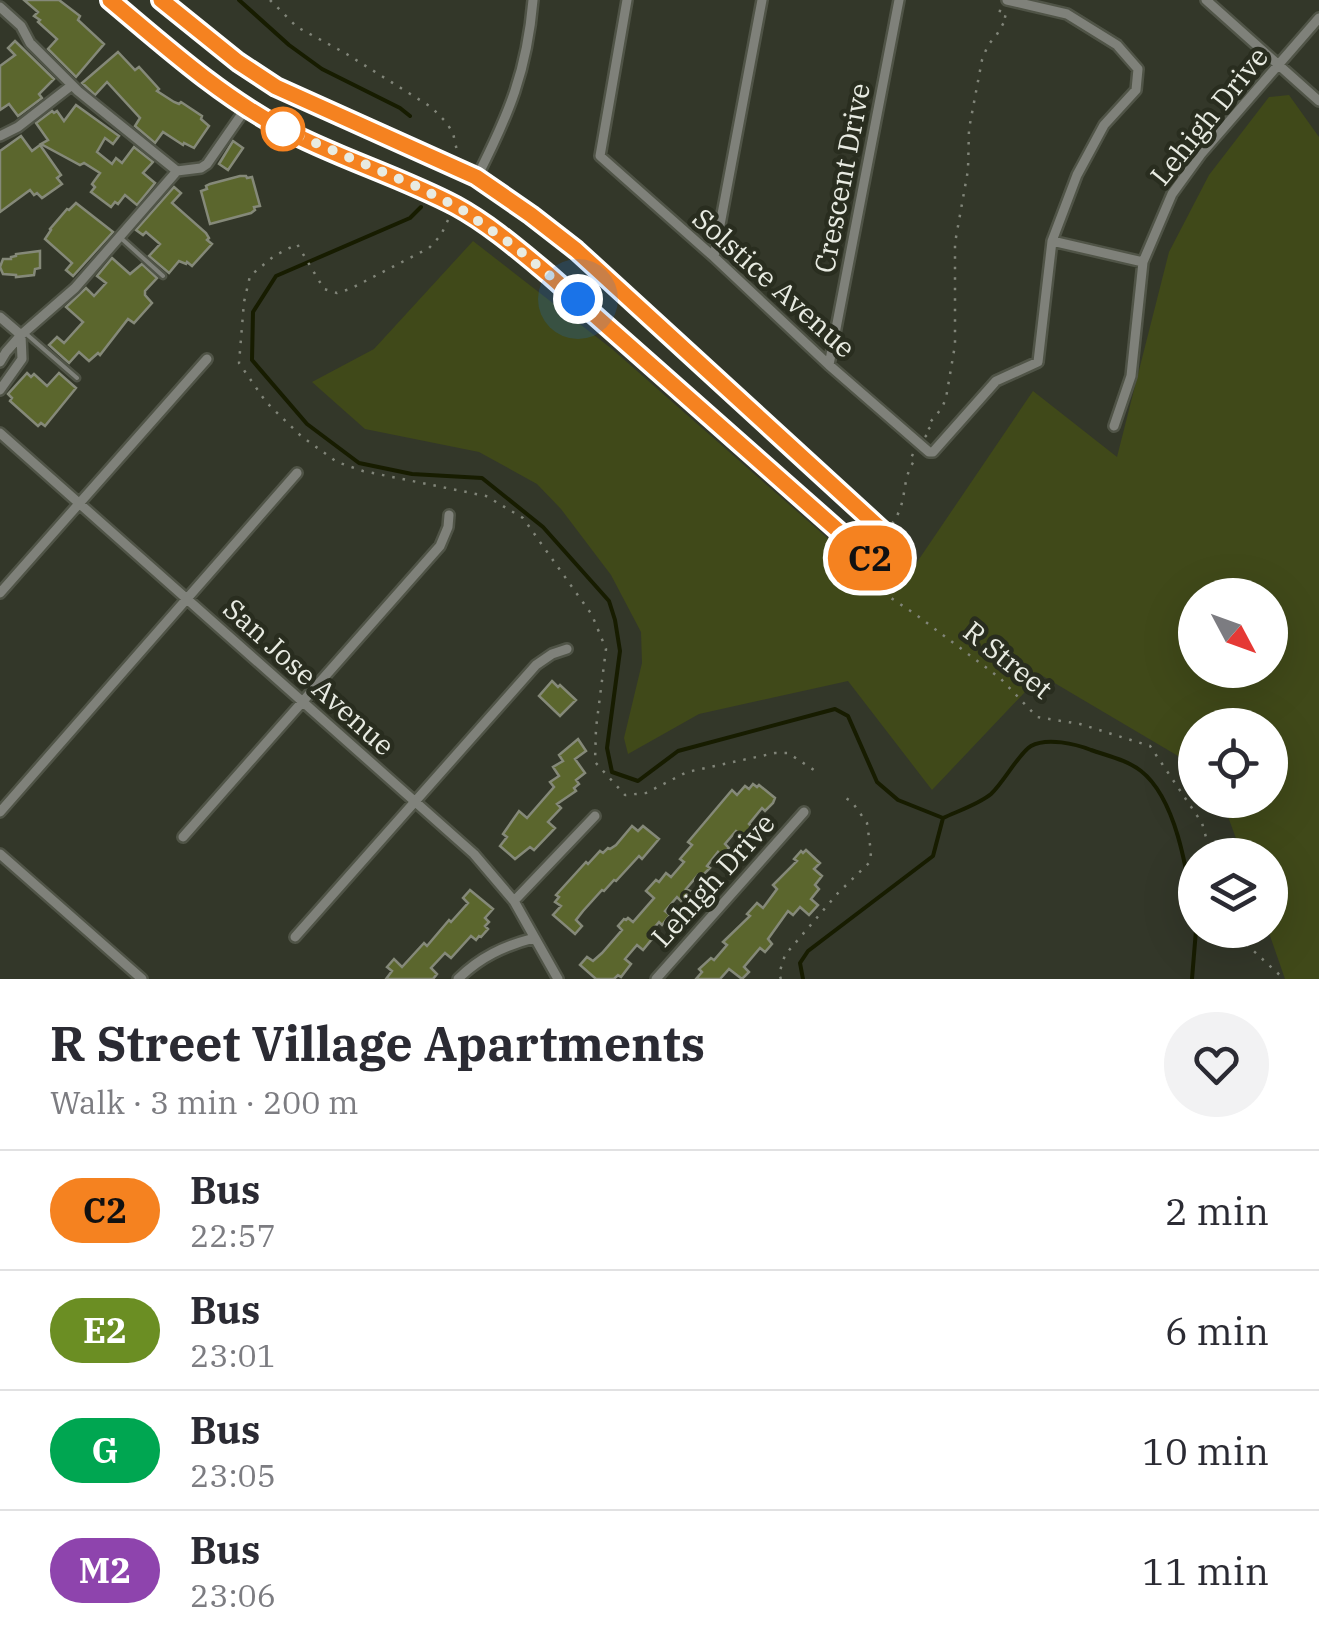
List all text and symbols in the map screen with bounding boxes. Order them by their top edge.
street label: Lehigh Drive [1141,39,1276,193]
street label: Crescent Drive [805,80,878,276]
unlabelled marker [262,108,304,150]
street label: Solstice Avenue [685,200,864,366]
your location [553,274,603,324]
line badge: C2 [825,526,915,590]
text: C2 [848,535,892,581]
north arrow [1178,578,1288,688]
map controls [1178,578,1288,948]
street label: San Jose Avenue [216,590,403,763]
street label: R Street [956,613,1060,707]
button: locate [1178,708,1288,818]
street label: Lehigh Drive [643,805,783,954]
button: layers [1178,838,1288,948]
text: R Street Village Apartments [50,1012,705,1074]
button: heart [1164,1012,1269,1117]
text: Walk · 3 min · 200 m [50,1081,358,1123]
text: Bus [190,1165,260,1214]
text: 2 min [1165,1186,1269,1235]
text: C2 [83,1187,127,1233]
text: 22:57 [190,1214,276,1256]
text: Bus [190,1285,260,1334]
text: 6 min [1165,1306,1269,1355]
text: E2 [83,1307,127,1353]
text: 23:01 [190,1334,276,1376]
text: Bus [190,1405,260,1454]
text: 10 min [1142,1426,1269,1475]
text: G [91,1427,119,1473]
text: 23:05 [190,1454,276,1496]
text: Bus [190,1525,260,1574]
text: 11 min [1142,1546,1269,1595]
text: M2 [79,1547,131,1593]
text: 23:06 [190,1574,276,1616]

